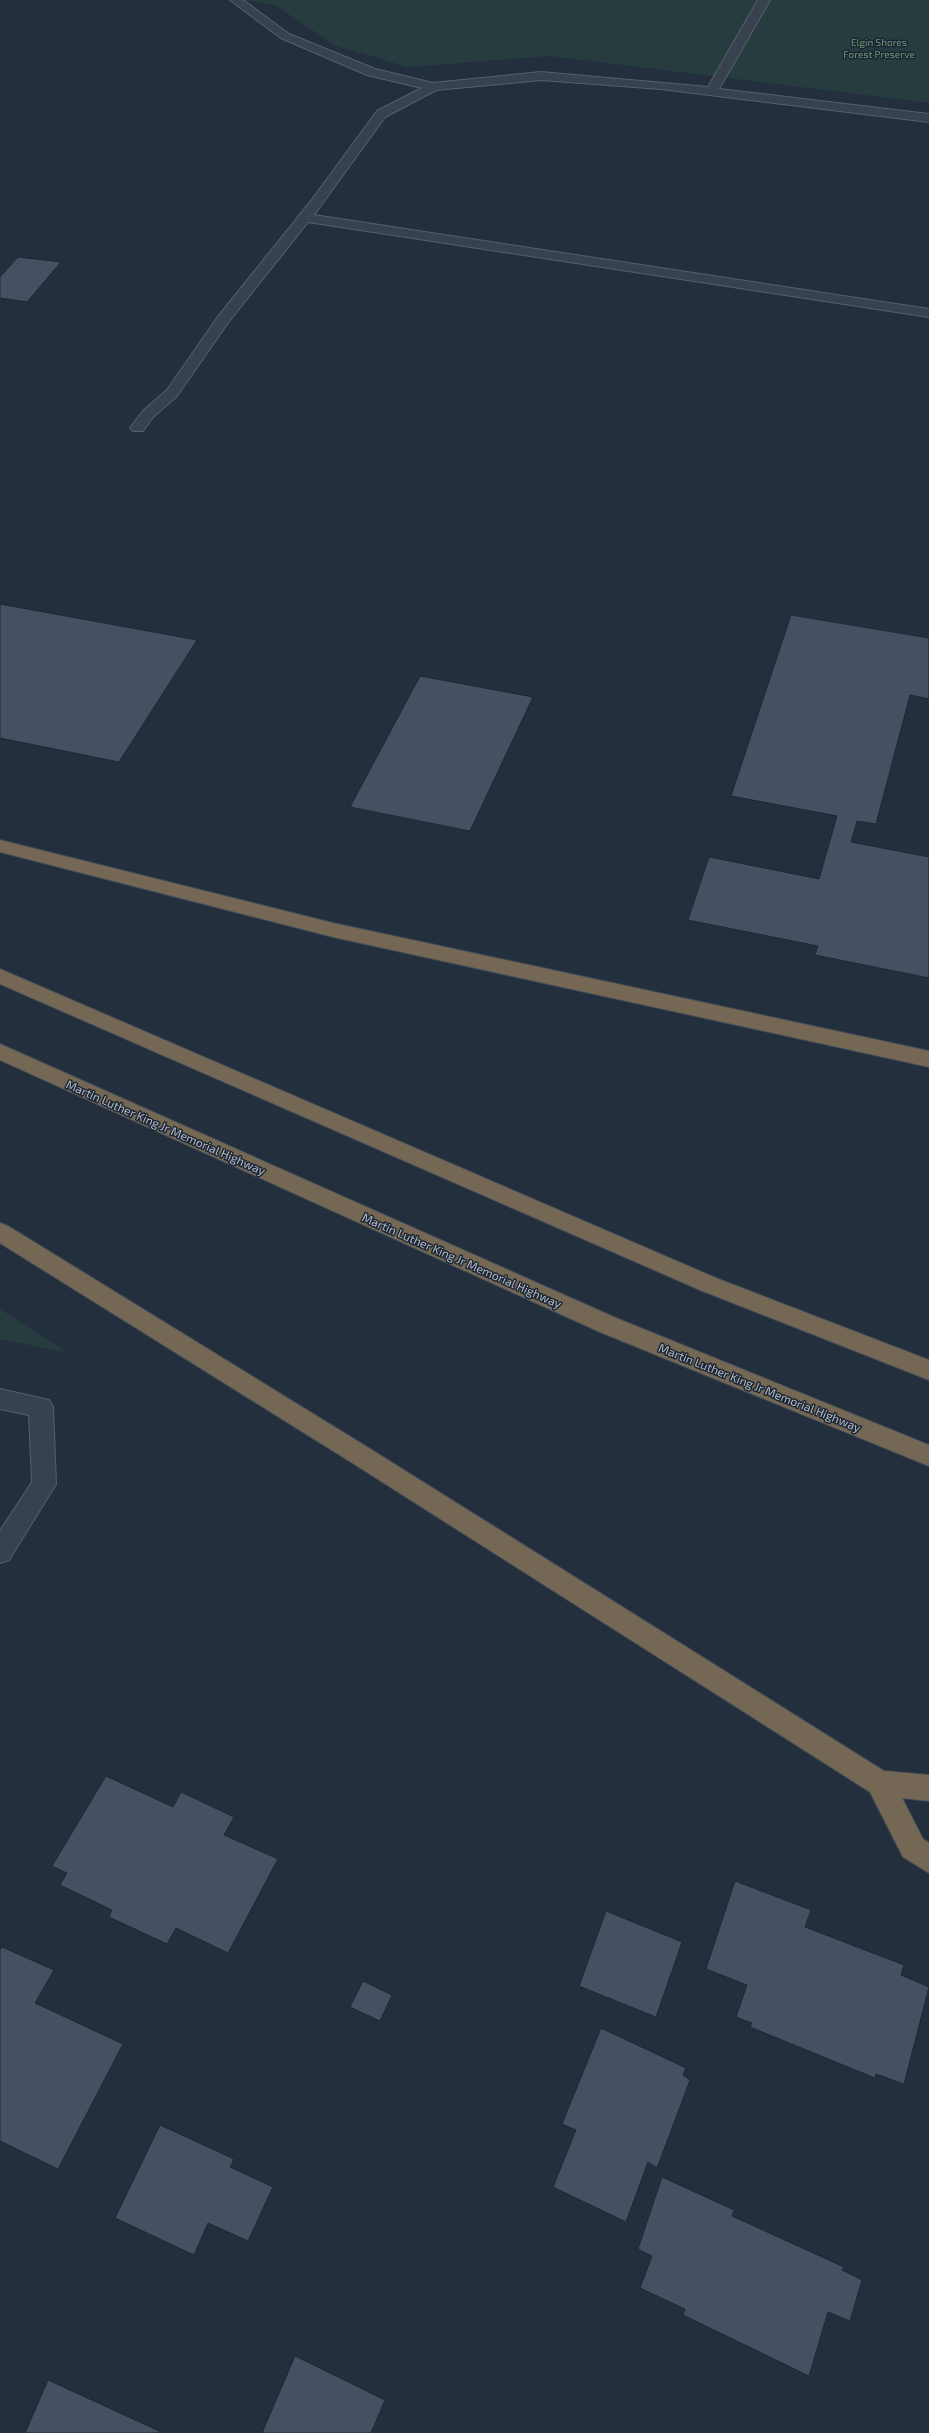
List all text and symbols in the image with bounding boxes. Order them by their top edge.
park label: Elgin Shores Forest Preserve [843,36,915,60]
street label: Martin Luther King Jr Memorial Highway [64,1076,269,1178]
street label: Martin Luther King Jr Memorial Highway [360,1209,565,1311]
street label: Martin Luther King Jr Memorial Highway [657,1340,864,1434]

